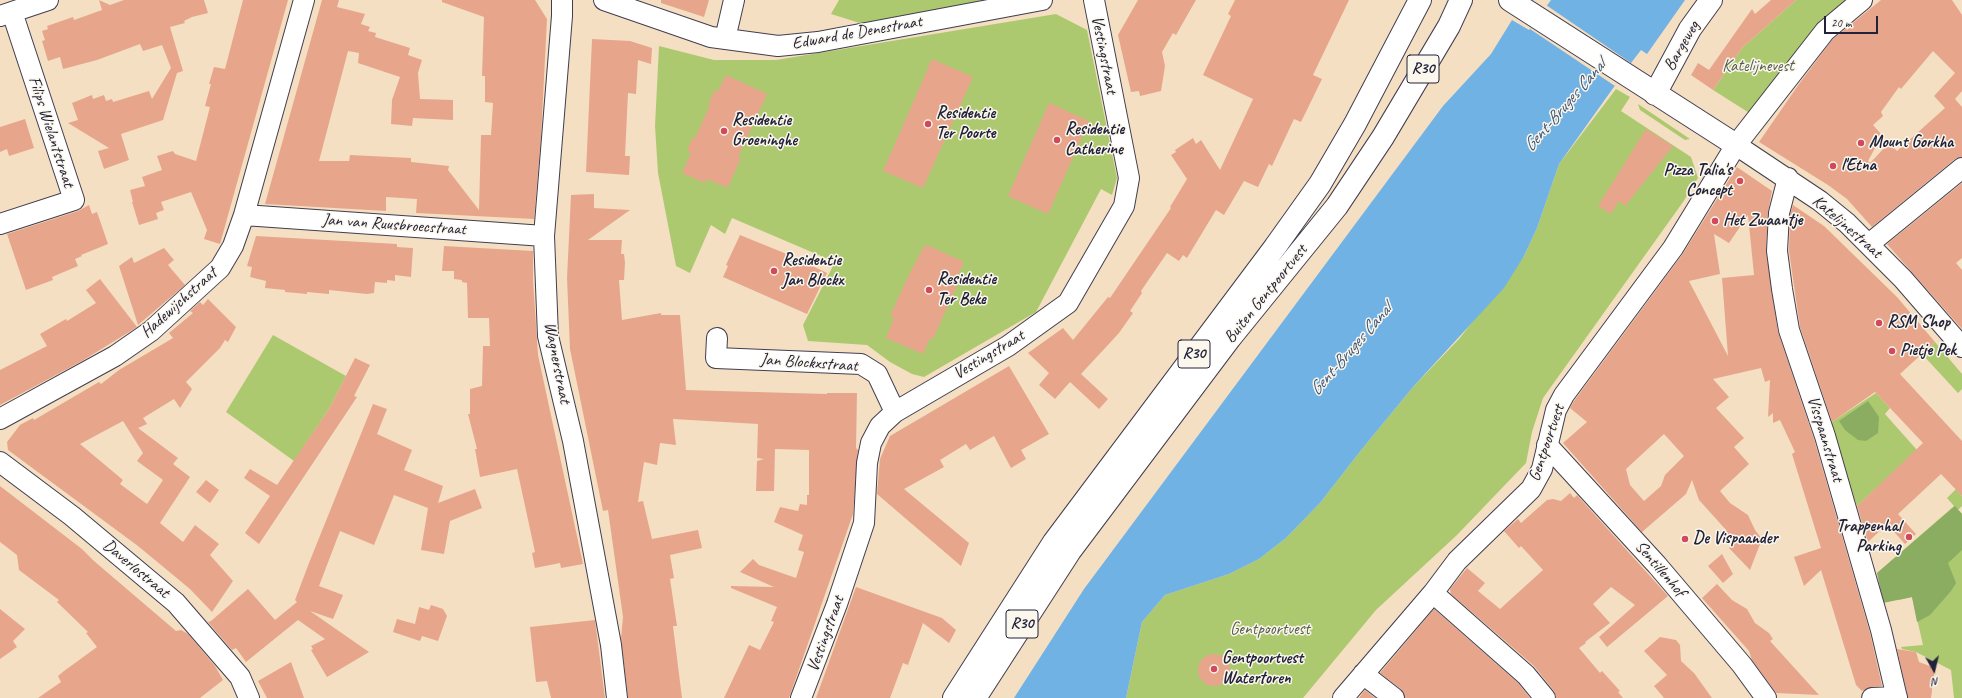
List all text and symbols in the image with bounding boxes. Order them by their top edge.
scale bar [1826,8,1880,34]
street label: Edward de Denestraat [791,12,923,54]
street label: Vestingstraat [1086,14,1122,96]
text: 20 m [1831,15,1851,31]
street label: Bargeweg [1660,17,1704,75]
road number: R30 [1407,55,1439,83]
water label: Gent-Bruges Canal [1519,56,1611,156]
park label: Katelijnevest [1722,57,1794,77]
street label: Filips Wielantstraat [23,74,79,190]
place label: Residentie Ter Poorte [936,104,995,144]
place label: Residentie Groeninghe [732,111,797,151]
marker: Residentie Ter Poorte [923,119,933,129]
place label: Residentie Catherine [1065,120,1124,160]
marker: Residentie Groeninghe [719,126,729,136]
place label: Mount Gorkha [1869,133,1953,153]
marker: Residentie Catherine [1052,135,1062,145]
marker: Mount Gorkha [1856,138,1866,148]
place label: l'Etna [1841,156,1876,176]
place label: Pizza Talia's Concept [1663,161,1732,201]
marker: l'Etna [1828,161,1838,171]
marker: Pizza Talia's Concept [1735,176,1745,186]
street label: Katelijnestraat [1808,191,1886,263]
street label: Jan van Ruusbroecstraat [322,210,466,240]
place label: Het Zwaantje [1723,211,1802,231]
marker: Het Zwaantje [1710,216,1720,226]
street label: Buiten Gentpoortvest [1220,241,1312,347]
place label: Residentie Jan Blockx [782,251,843,291]
street label: Hadewijchstraat [137,263,221,343]
marker: Residentie Jan Blockx [769,266,779,276]
place label: Residentie Ter Beke [937,270,996,310]
marker: Residentie Ter Beke [924,285,934,295]
water label: Gent-Bruges Canal [1305,300,1397,400]
place label: RSM Shop [1887,313,1950,333]
marker: RSM Shop [1874,318,1884,328]
street label: Wagnerstraat [539,321,575,405]
street label: Vestingstraat [950,326,1028,384]
road number: R30 [1178,340,1210,368]
place label: Pietje Pek [1900,341,1956,361]
marker: Pietje Pek [1887,346,1897,356]
street label: Jan Blockxstraat [760,349,858,377]
street label: Visspaanstraat [1802,394,1848,484]
street label: Gentpoortvest [1524,402,1570,484]
place label: Trappenhal Parking [1837,517,1901,557]
place label: De Vispaander [1693,529,1778,549]
marker: Trappenhal Parking [1904,532,1914,542]
marker: De Vispaander [1680,534,1690,544]
street label: Daverlostraat [99,535,173,603]
street label: Sentillenhof [1630,537,1690,601]
street label: Vestingstraat [803,593,849,675]
road number: R30 [1006,610,1038,638]
park label: Gentpoortvest [1230,620,1310,640]
place label: Gentpoortvest Watertoren [1222,649,1303,689]
north arrow [1914,650,1954,690]
marker: Gentpoortvest Watertoren [1209,664,1219,674]
text: N [1931,674,1940,689]

